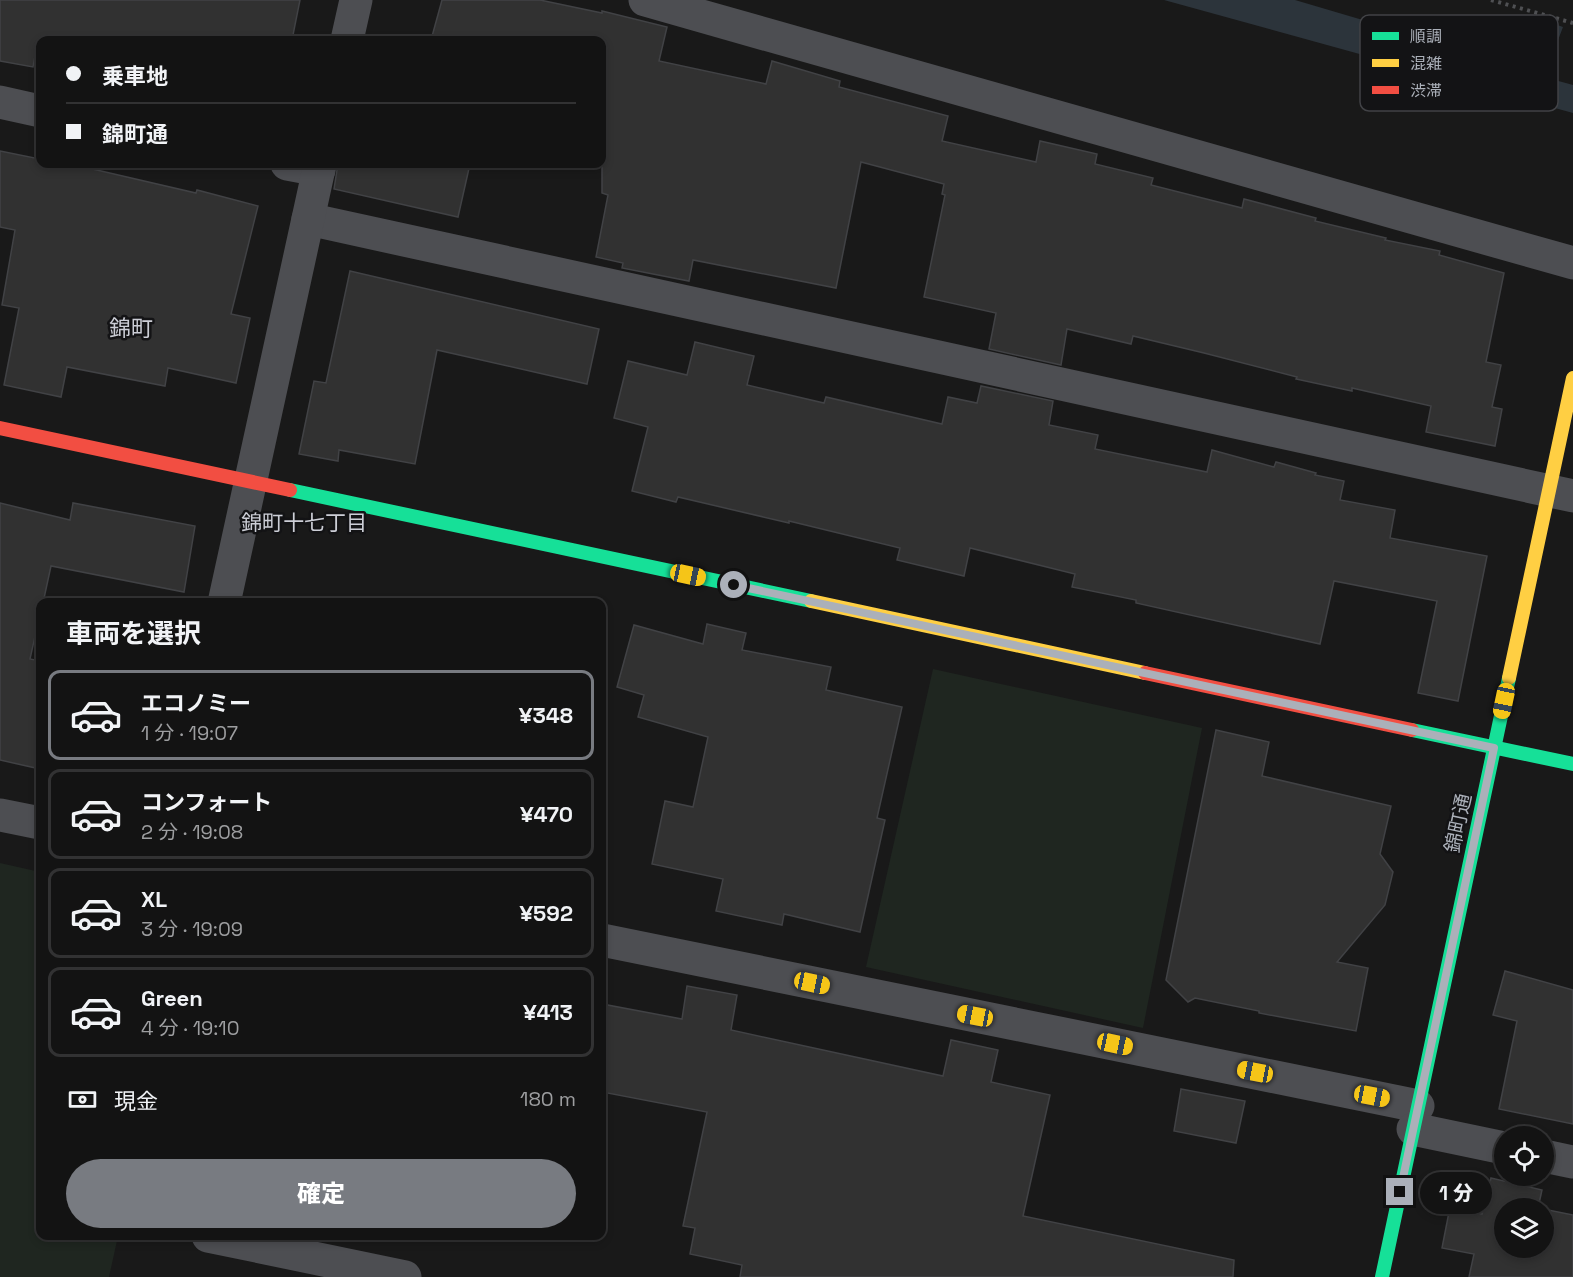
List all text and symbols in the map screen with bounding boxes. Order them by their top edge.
legend [1360,15,1558,111]
text: 順調 [1410,26,1442,47]
text: 混雑 [1410,53,1442,74]
text: 乗車地 [102,62,168,90]
text: 渋滞 [1410,80,1442,101]
text: 錦町通 [102,120,168,148]
district label: 錦町 [109,314,153,342]
district label: 錦町十七丁目 [241,509,367,536]
car [669,562,707,588]
route start [720,571,747,598]
text: 車両を選択 [66,616,201,651]
car [1491,682,1517,720]
icon: car [69,688,123,742]
text: エコノミー [141,689,251,717]
text: ¥348 [519,701,573,729]
text: 1 分 · 19:07 [141,720,238,746]
icon: car [69,787,123,841]
text: コンフォート [141,788,272,816]
street label: 錦町通 [1439,791,1477,855]
text: ¥470 [520,800,573,828]
text: 2 分 · 19:08 [141,819,243,845]
text: XL [141,885,167,913]
icon: car [69,886,123,940]
text: ¥592 [519,899,573,927]
text: 3 分 · 19:09 [141,916,243,942]
car [793,970,831,996]
text: Green [141,984,203,1012]
icon: car [69,985,123,1039]
text: ¥413 [523,998,573,1026]
car [956,1004,994,1028]
text: 4 分 · 19:10 [141,1015,240,1041]
car [1096,1031,1134,1057]
car [1236,1060,1274,1084]
icon: cash [66,1083,99,1116]
car [1353,1084,1391,1108]
text: 180 m [520,1086,576,1112]
text: 現金 [114,1087,158,1115]
map controls [1494,1126,1554,1258]
button: locate [1494,1126,1554,1186]
button: 確定 [66,1159,576,1228]
callout: 1 分 [1421,1171,1493,1213]
route end [1386,1178,1413,1205]
text: 1 分 [1439,1180,1473,1206]
button: layers [1494,1198,1554,1258]

